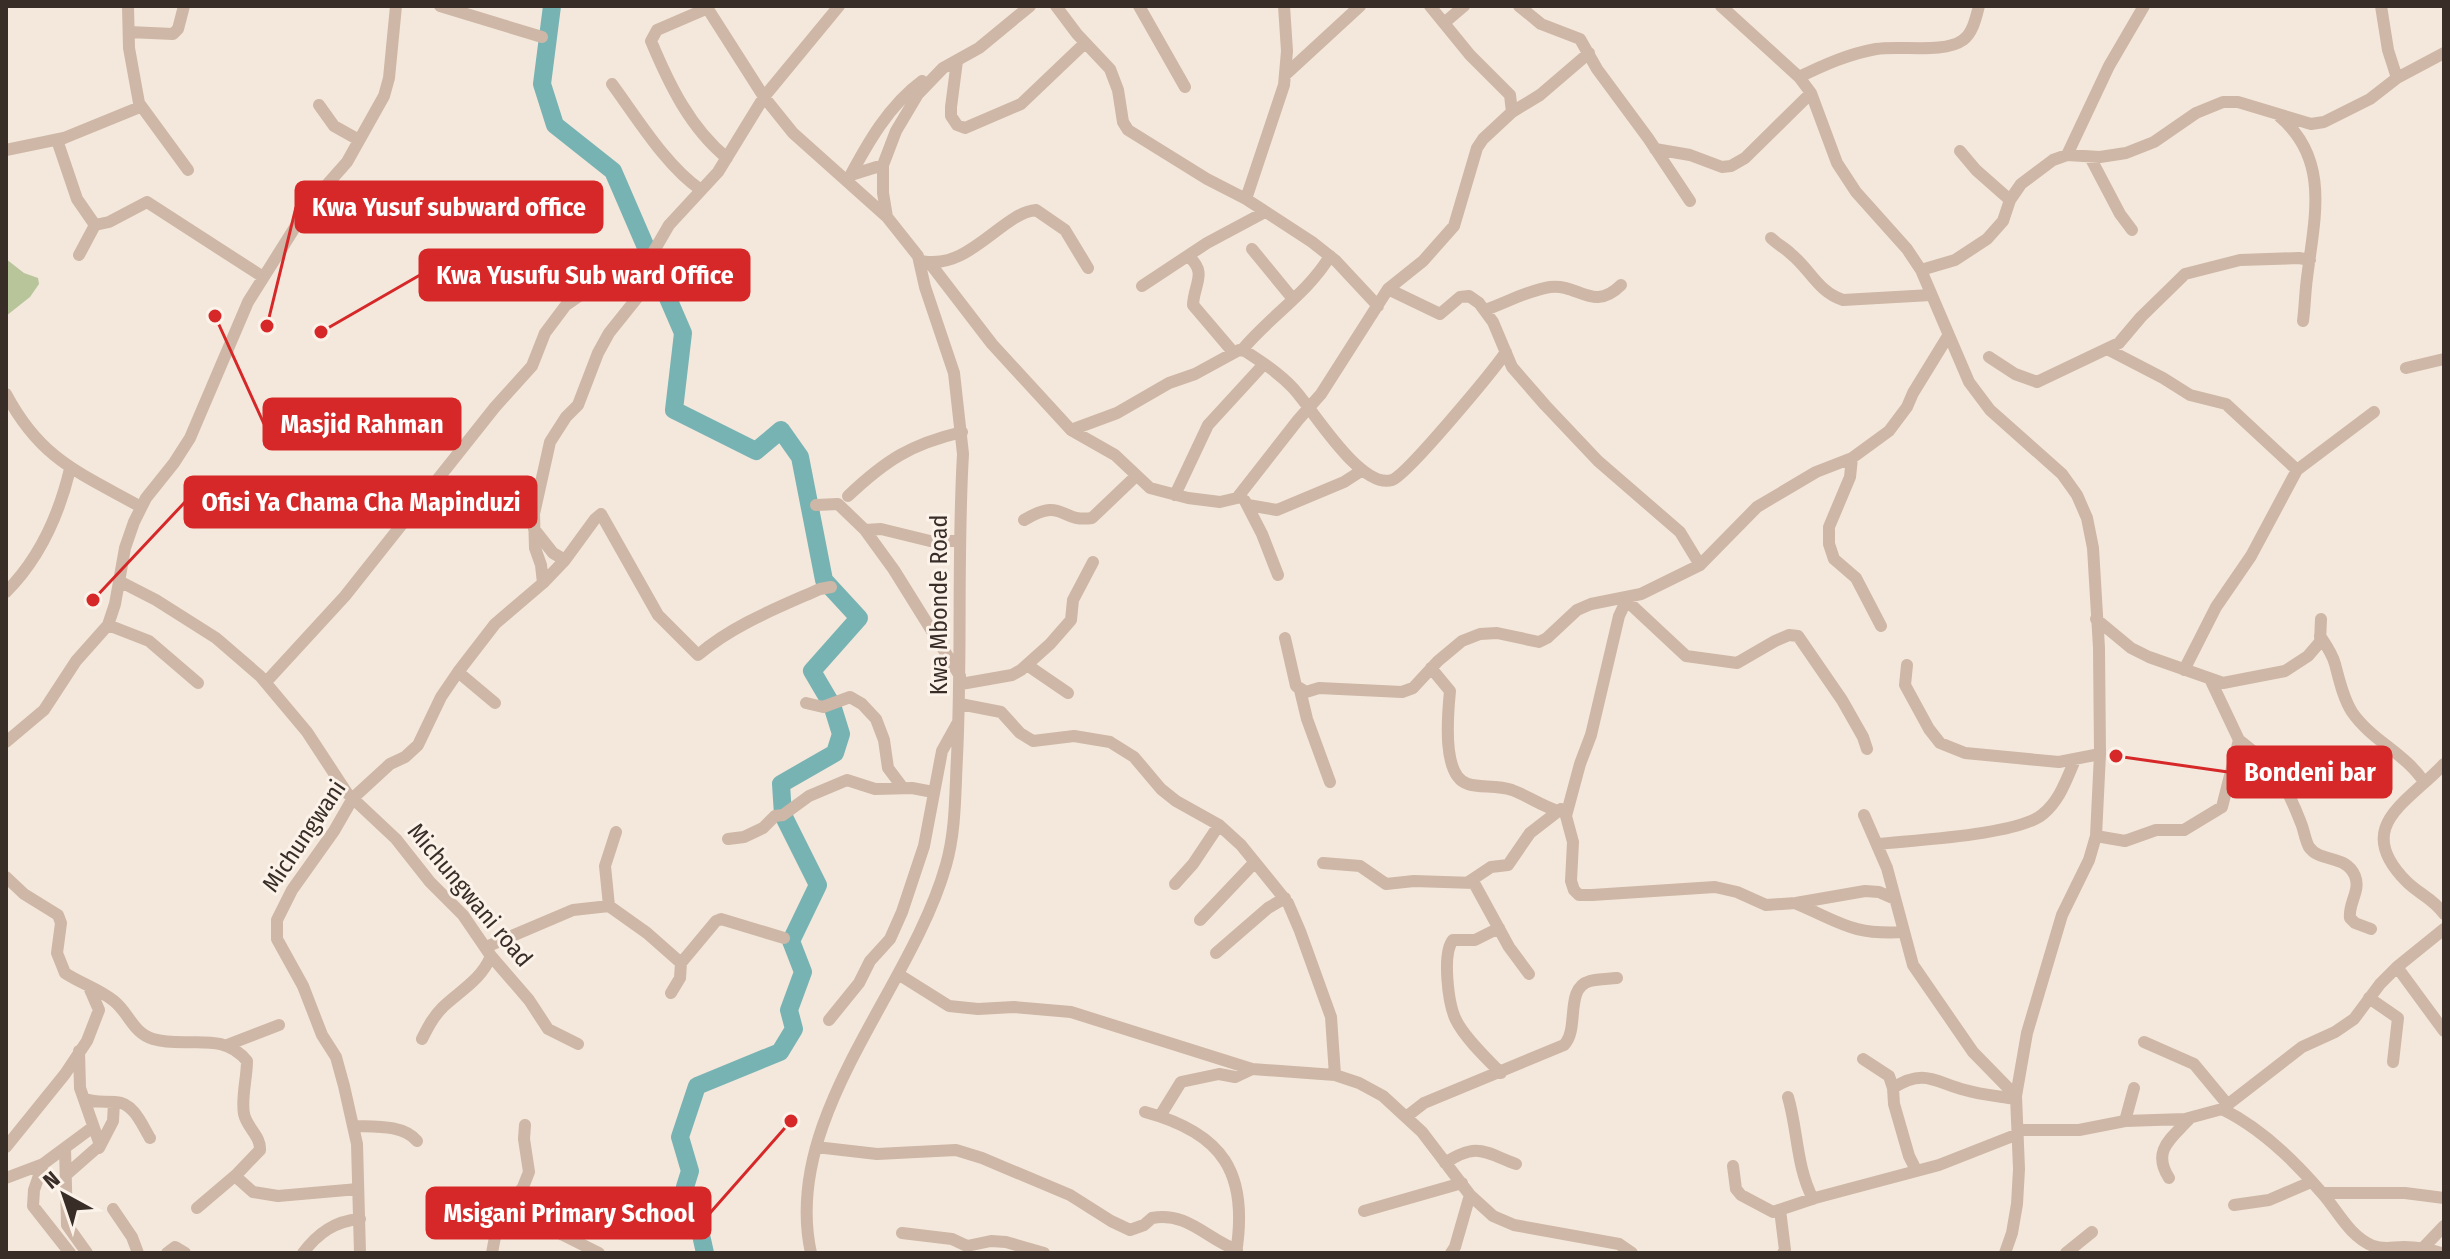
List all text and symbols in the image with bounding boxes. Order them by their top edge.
callout: Kwa Yusuf subward office [296,182,602,232]
text: Kwa Yusuf subward office [312,192,586,223]
callout: Kwa Yusufu Sub ward Office [420,250,749,300]
text: Kwa Yusufu Sub ward Office [436,260,734,291]
callout: Masjid Rahman [264,399,460,449]
text: Masjid Rahman [280,409,444,440]
callout: Ofisi Ya Chama Cha Mapinduzi [185,477,536,527]
text: Ofisi Ya Chama Cha Mapinduzi [201,487,521,518]
street label: Kwa Mbonde Road [925,515,953,695]
callout: Bondeni bar [2228,747,2391,797]
text: Bondeni bar [2244,757,2376,788]
street label: Michungwani [256,775,352,897]
street label: Michungwani road [402,818,538,972]
north arrow [24,1155,104,1235]
text: N [38,1165,65,1195]
callout: Msigani Primary School [427,1188,710,1238]
text: Msigani Primary School [443,1198,695,1229]

